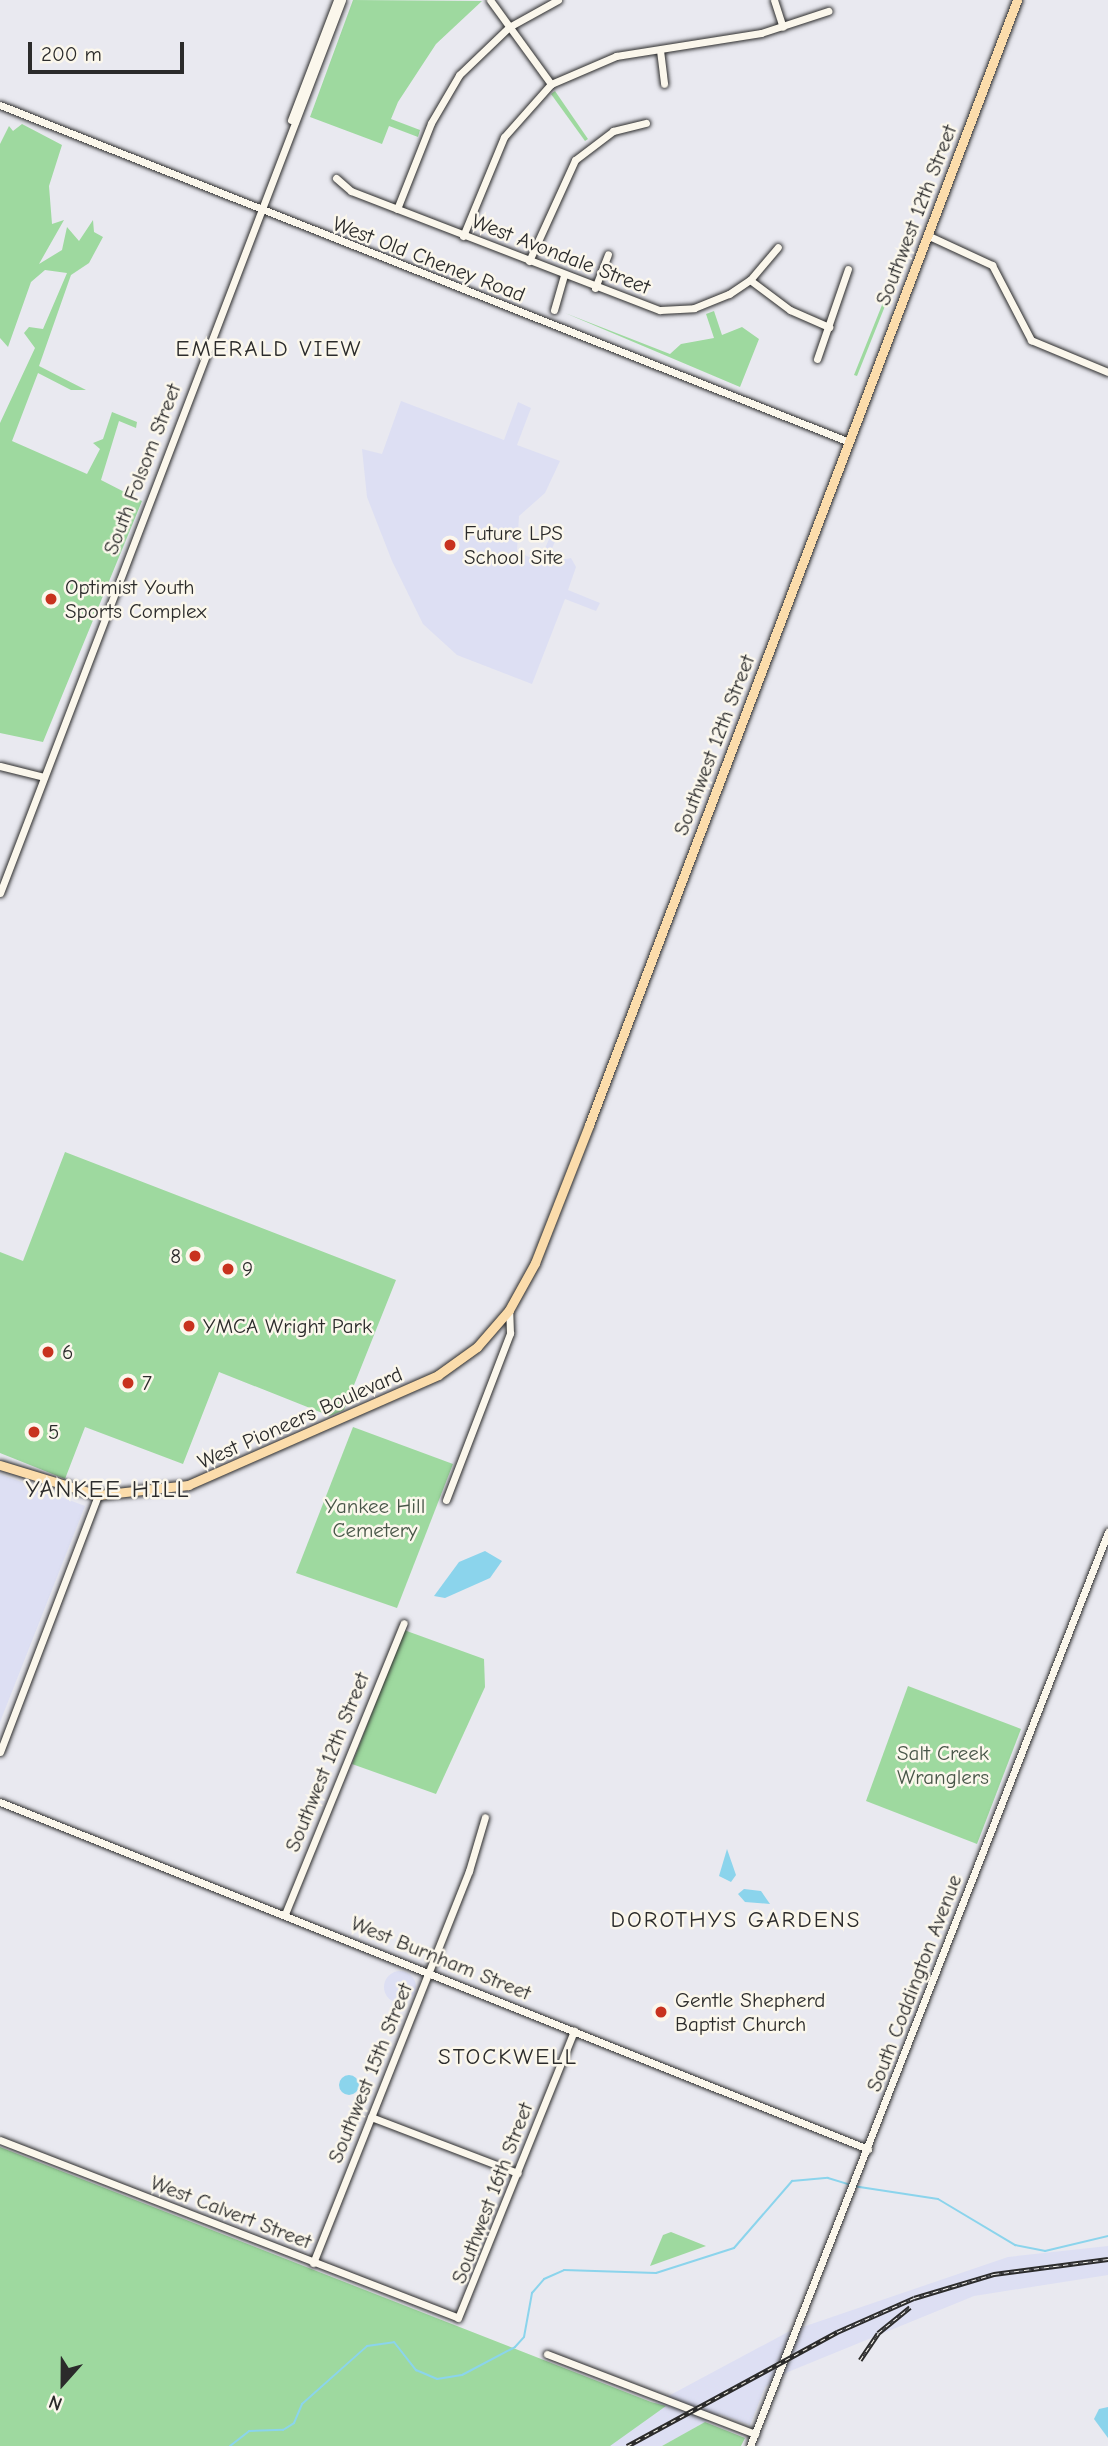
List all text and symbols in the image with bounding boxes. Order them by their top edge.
scale bar [32,28,187,72]
text: 200 m [41,42,102,66]
street label: Southwest 12th Street [870,121,962,309]
street label: West Avondale Street [468,208,654,300]
street label: West Old Cheney Road [329,211,529,307]
district label: EMERALD VIEW [177,335,361,363]
street label: South Folsom Street [98,380,186,558]
place label: Future LPS School Site [464,520,563,570]
marker: Future LPS School Site [442,537,458,553]
place label: Optimist Youth Sports Complex [65,574,207,624]
marker: Optimist Youth Sports Complex [43,591,59,607]
street label: Southwest 12th Street [668,651,760,839]
place label: 8 [170,1243,181,1269]
marker: 8 [187,1248,203,1264]
place label: 9 [242,1256,253,1282]
marker: 9 [220,1261,236,1277]
place label: YMCA Wright Park [203,1313,372,1339]
marker: YMCA Wright Park [181,1318,197,1334]
place label: 6 [62,1339,73,1365]
marker: 6 [40,1344,56,1360]
street label: West Pioneers Boulevard [194,1361,406,1475]
place label: 7 [142,1370,152,1396]
marker: 7 [120,1375,136,1391]
place label: 5 [48,1419,59,1445]
marker: 5 [26,1424,42,1440]
district label: YANKEE HILL [27,1476,189,1504]
park label: Yankee Hill Cemetery [325,1493,425,1543]
street label: Southwest 12th Street [279,1669,375,1855]
park label: Salt Creek Wranglers [897,1740,989,1790]
street label: South Coddington Avenue [861,1871,967,2095]
district label: DOROTHYS GARDENS [612,1906,860,1934]
street label: West Burnham Street [347,1910,535,2006]
street label: Southwest 15th Street [322,1979,418,2167]
place label: Gentle Shepherd Baptist Church [675,1987,825,2037]
marker: Gentle Shepherd Baptist Church [653,2004,669,2020]
district label: STOCKWELL [439,2043,577,2071]
street label: Southwest 16th Street [446,2099,538,2287]
street label: West Calvert Street [147,2170,315,2254]
north arrow [28,2348,98,2418]
text: N [46,2390,65,2415]

